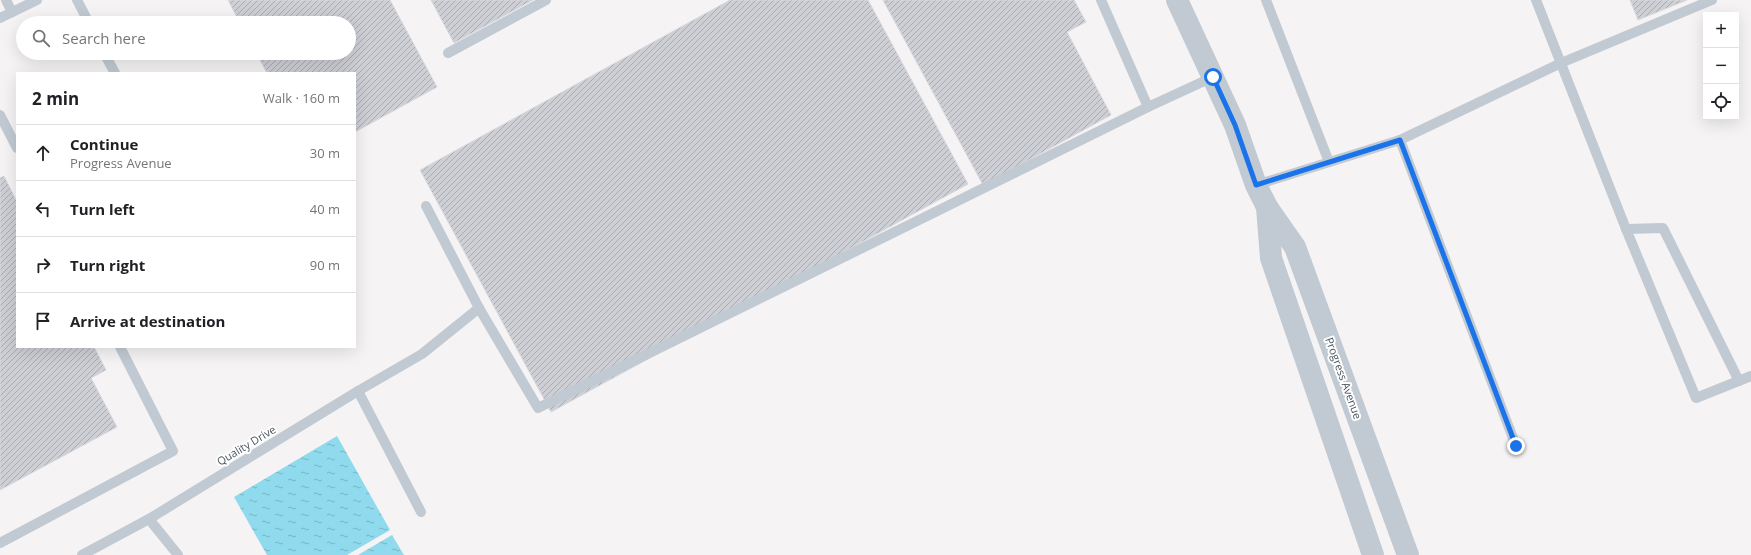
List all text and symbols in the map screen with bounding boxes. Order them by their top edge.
map controls [1703,12,1739,120]
button: + [1703,12,1739,48]
search box [16,16,356,60]
icon: search [30,27,52,49]
text: Search here [62,28,146,48]
button: − [1703,48,1739,84]
route start [1204,68,1222,86]
button: locate [1703,84,1739,120]
text: 2 min [32,87,79,110]
text: Walk · 160 m [263,89,340,107]
text: Continue [70,134,138,154]
icon: ahead [32,142,54,164]
text: 30 m [310,144,340,162]
text: Progress Avenue [70,154,172,172]
icon: left [32,198,54,220]
text: Turn left [70,199,135,219]
text: 40 m [310,200,340,218]
icon: right [32,254,54,276]
text: Turn right [70,255,145,275]
text: 90 m [310,256,340,274]
icon: arrive [32,310,54,332]
text: Arrive at destination [70,311,225,331]
street label: Progress Avenue [1322,335,1366,421]
street label: Quality Drive [214,422,278,468]
route end [1507,437,1525,455]

